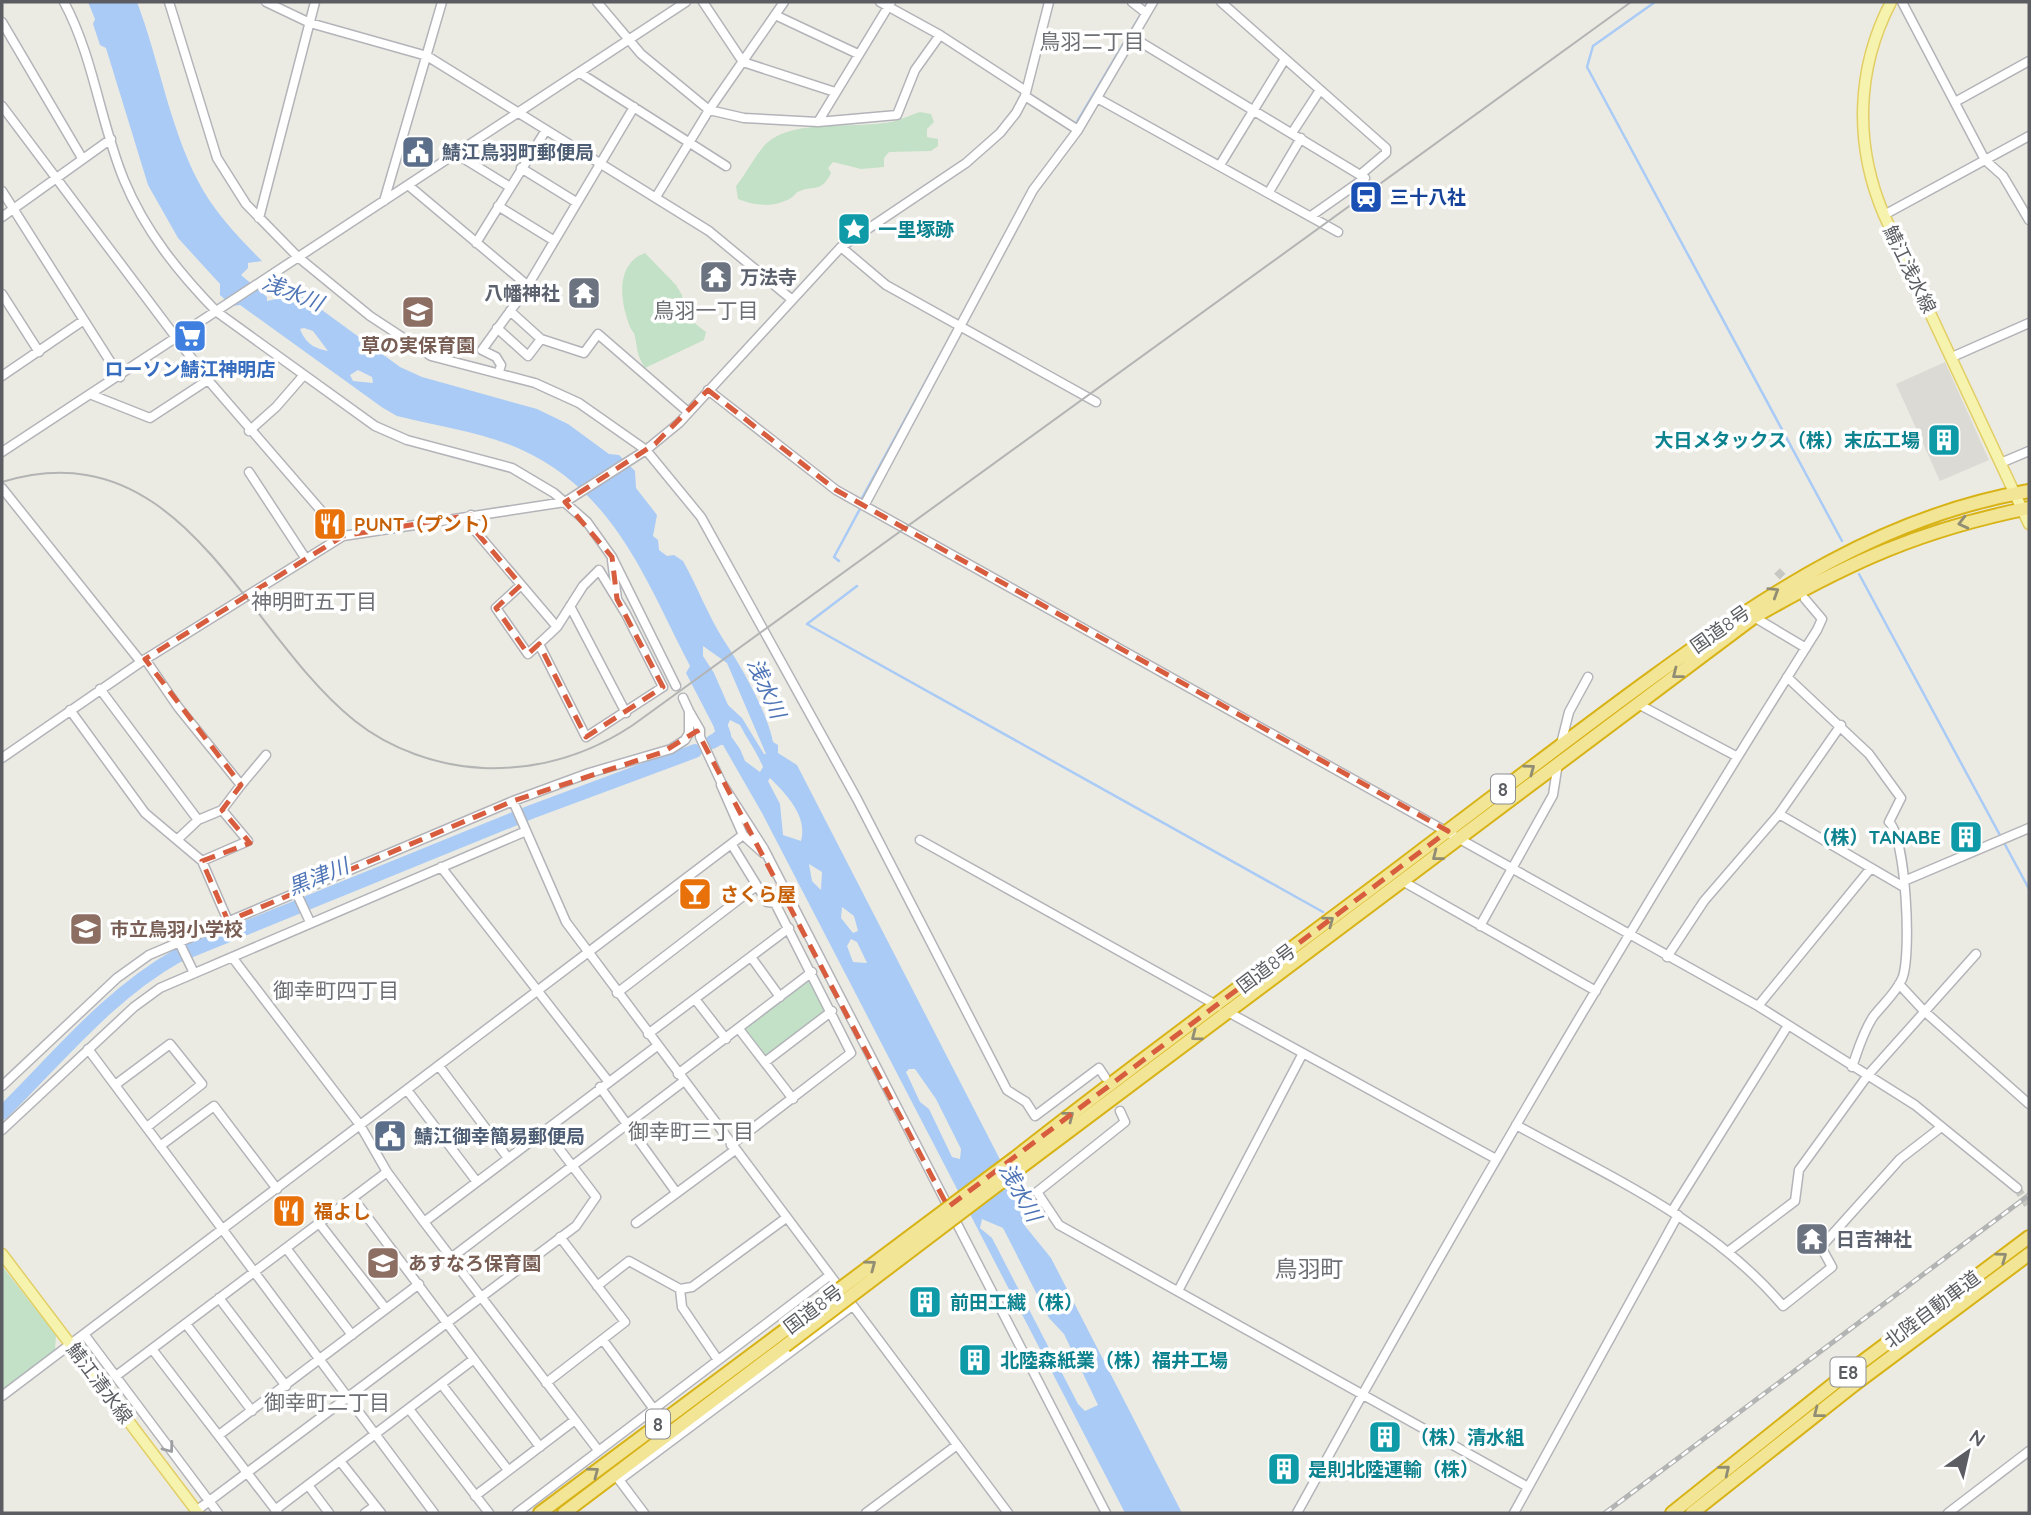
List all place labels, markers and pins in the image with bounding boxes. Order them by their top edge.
public building icon: 鯖江鳥羽町郵便局 [399,133,437,171]
place label: 鯖江鳥羽町郵便局 [442,140,594,164]
station icon: 三十八社 [1347,178,1385,216]
place label: 三十八社 [1390,185,1466,209]
place icon: 一里塚跡 [835,210,873,248]
place label: 一里塚跡 [878,217,954,241]
temple icon: 万法寺 [697,258,735,296]
place label: 万法寺 [740,265,797,289]
temple icon: 八幡神社 [565,274,603,312]
place label: 八幡神社 [484,281,560,305]
school or university icon: 草の実保育園 [399,293,437,331]
supermarket icon: ローソン鯖江神明店 [171,317,209,355]
place label: 草の実保育園 [361,333,475,357]
place label: ローソン鯖江神明店 [104,357,276,381]
building icon: 大日メタックス（株）末広工場 [1925,421,1963,459]
place label: 大日メタックス（株）末広工場 [1655,428,1920,452]
restaurant icon: PUNT（プント） [311,505,349,543]
place label: PUNT（プント） [354,512,500,536]
building icon: （株）TANABE [1947,818,1985,856]
place label: （株）TANABE [1811,825,1941,849]
bar icon: さくら屋 [676,875,714,913]
place label: さくら屋 [720,882,796,906]
school or university icon: 市立鳥羽小学校 [67,910,105,948]
place label: 市立鳥羽小学校 [110,917,243,941]
public building icon: 鯖江御幸簡易郵便局 [371,1117,409,1155]
place label: 鯖江御幸簡易郵便局 [414,1124,585,1148]
restaurant icon: 福よし [270,1192,308,1230]
place label: 福よし [314,1199,371,1223]
temple icon: 日吉神社 [1793,1220,1831,1258]
place label: 日吉神社 [1836,1227,1912,1251]
school or university icon: あすなろ保育園 [364,1244,402,1282]
place label: あすなろ保育園 [408,1251,541,1275]
building icon: 前田工繊（株） [906,1283,944,1321]
place label: 前田工繊（株） [950,1290,1083,1314]
building icon: 北陸森紙業（株）福井工場 [956,1341,994,1379]
place label: 北陸森紙業（株）福井工場 [1000,1348,1228,1372]
building icon: （株）清水組 [1366,1418,1404,1456]
place label: （株）清水組 [1410,1425,1524,1449]
building icon: 是則北陸運輸（株） [1265,1450,1303,1488]
place label: 是則北陸運輸（株） [1308,1457,1479,1481]

